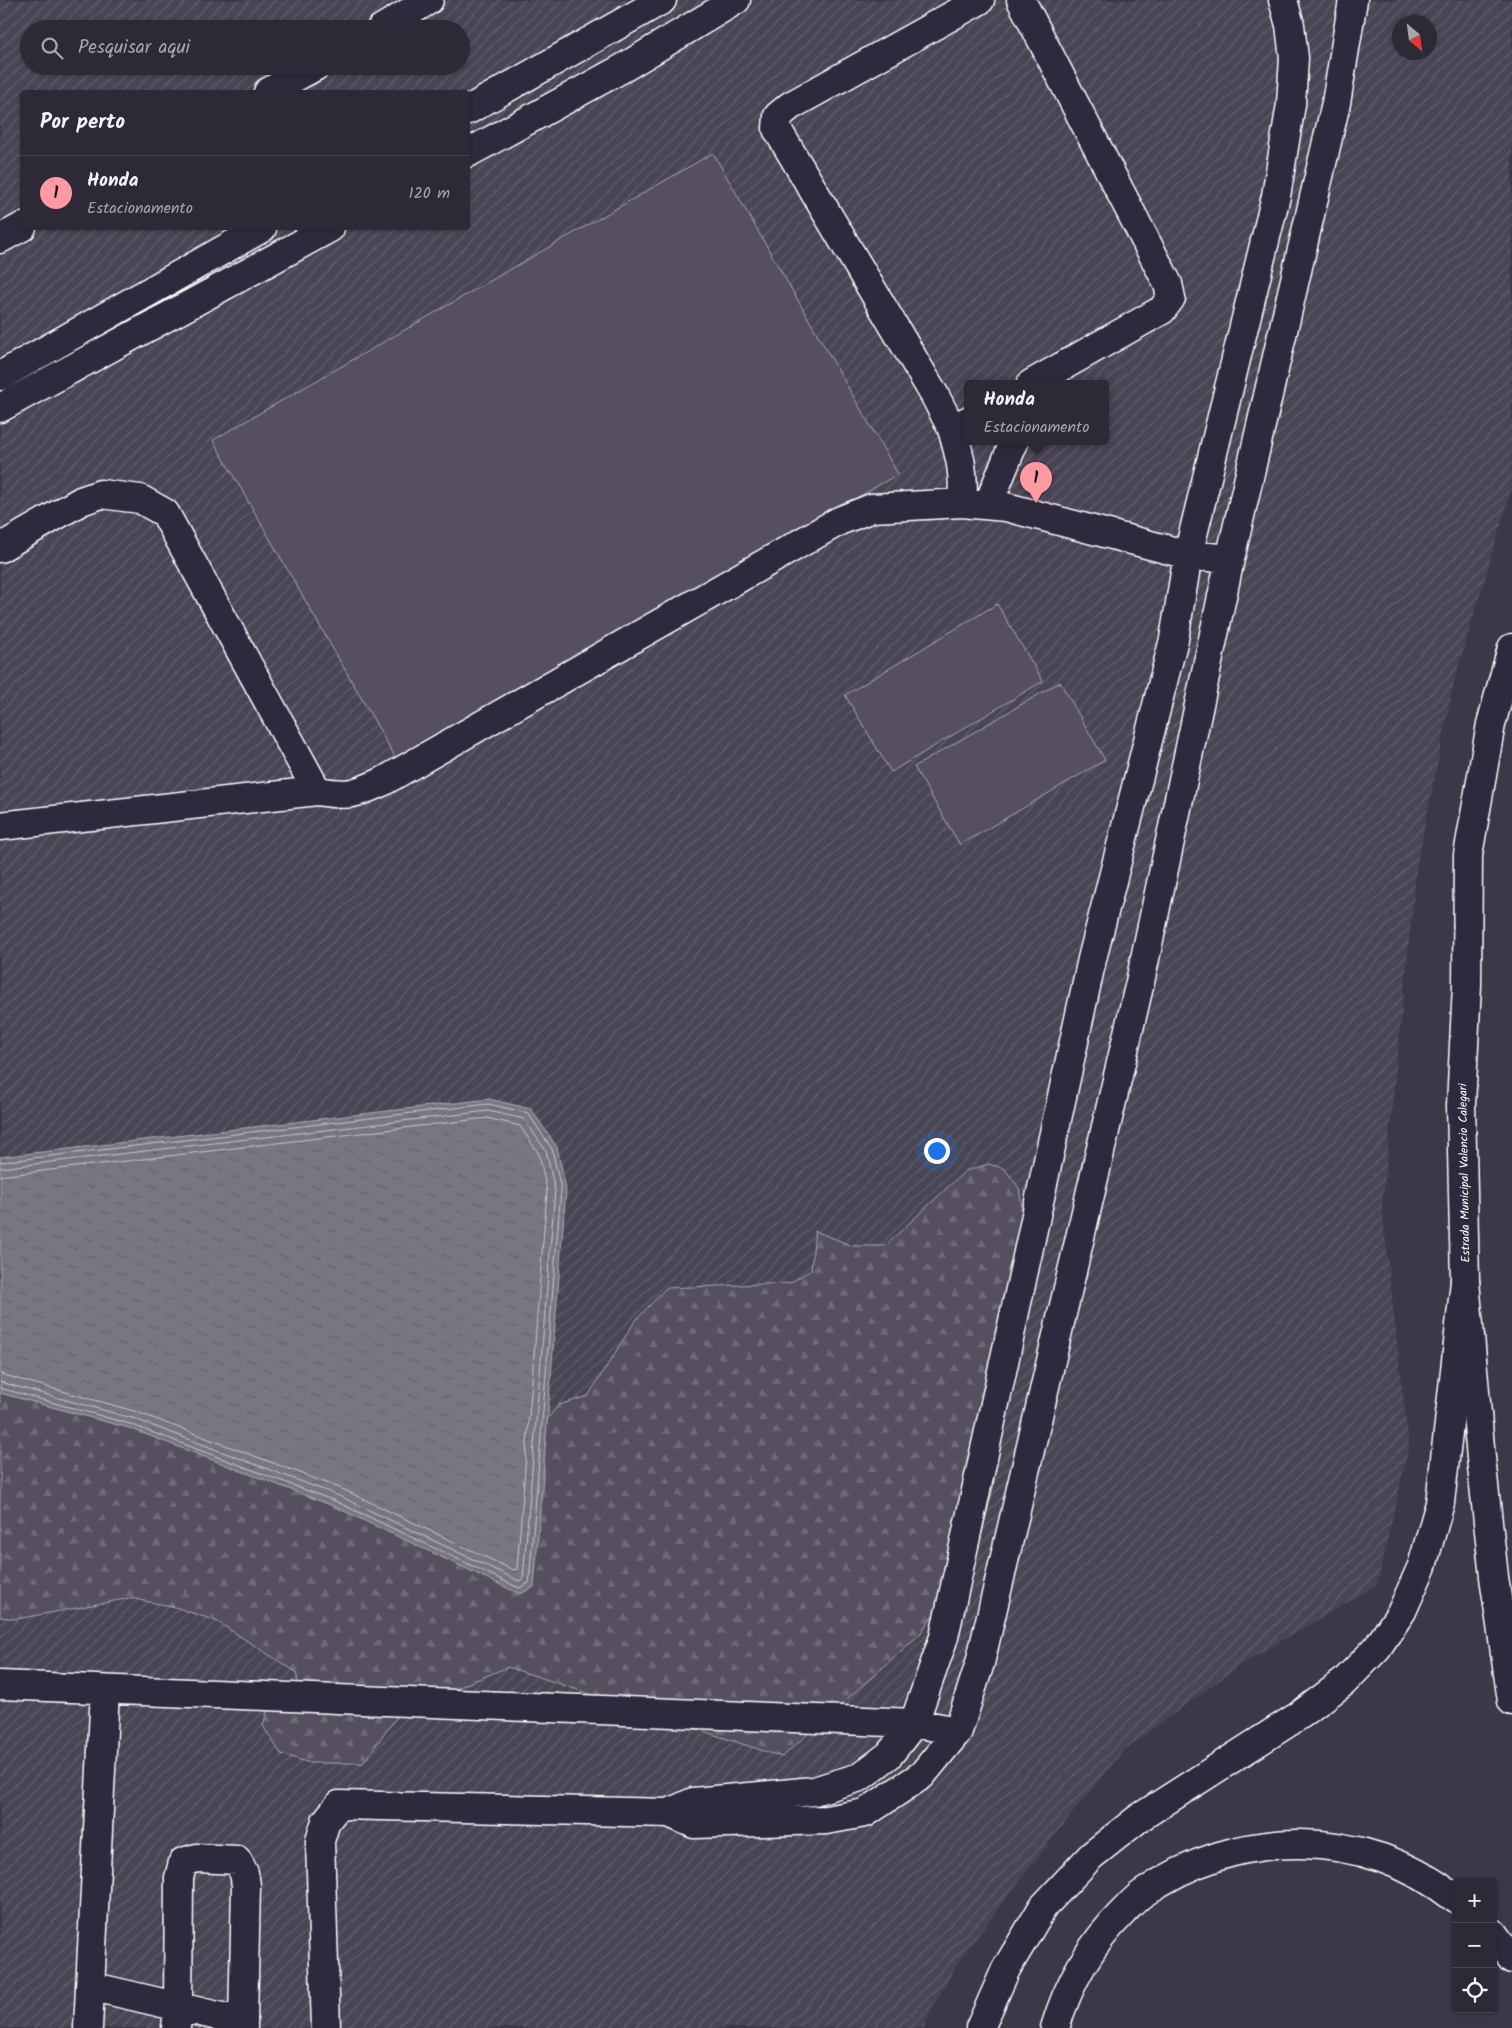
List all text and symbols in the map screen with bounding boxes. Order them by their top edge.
north arrow [1392,15,1437,60]
search box [20,20,470,75]
text: Pesquisar aqui [78,33,190,63]
icon: search [38,34,66,62]
text: Por perto [40,106,125,139]
text: Honda [87,166,139,196]
text: 1 [54,181,58,206]
text: 120 m [409,181,450,206]
text: Estacionamento [87,196,193,221]
popup [964,380,1109,445]
text: Honda [984,385,1035,415]
text: Estacionamento [984,415,1089,440]
pin: 1 [1020,462,1052,503]
street label: Estrada Municipal Valencio Calegari [1453,1082,1476,1263]
your location [924,1138,950,1164]
map controls [1452,1878,1497,2013]
button: + [1452,1878,1497,1923]
button: − [1452,1923,1497,1968]
button: locate [1452,1968,1497,2013]

